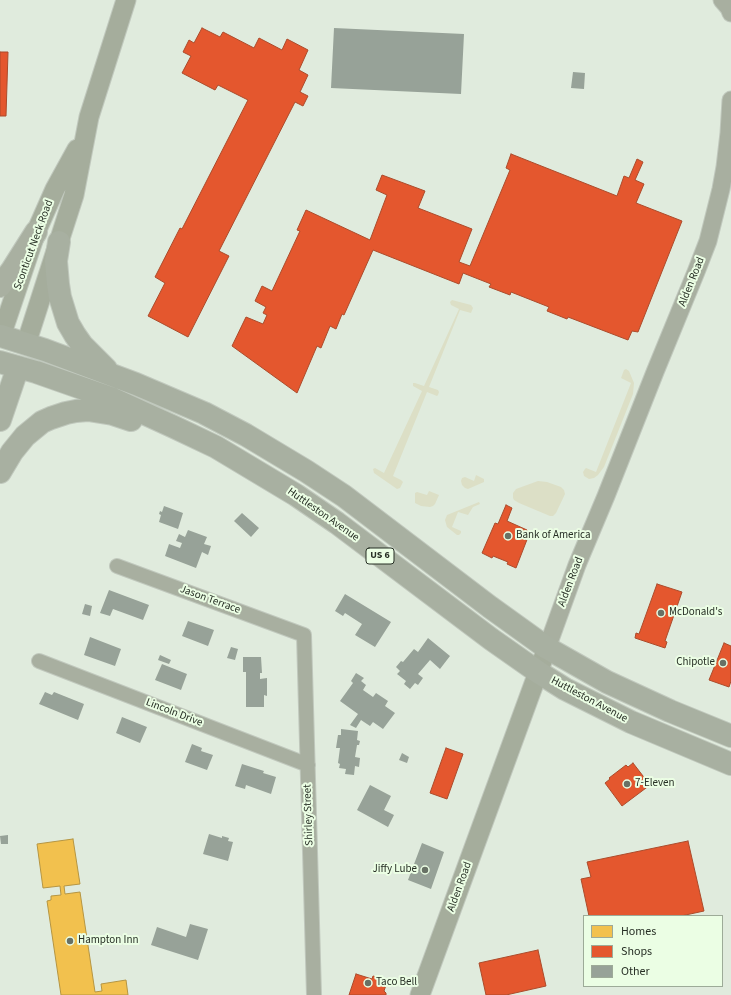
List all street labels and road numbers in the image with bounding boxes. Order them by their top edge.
street label: Sconticut Neck Road [12,198,56,292]
street label: Alden Road [676,255,708,309]
street label: Huttleston Avenue [285,485,361,545]
road number: US 6 [366,548,394,564]
street label: Alden Road [555,555,587,609]
street label: Jason Terrace [178,583,242,617]
street label: Huttleston Avenue [549,674,629,726]
street label: Lincoln Drive [144,696,204,730]
street label: Shirley Street [301,784,317,846]
street label: Alden Road [445,860,475,914]

